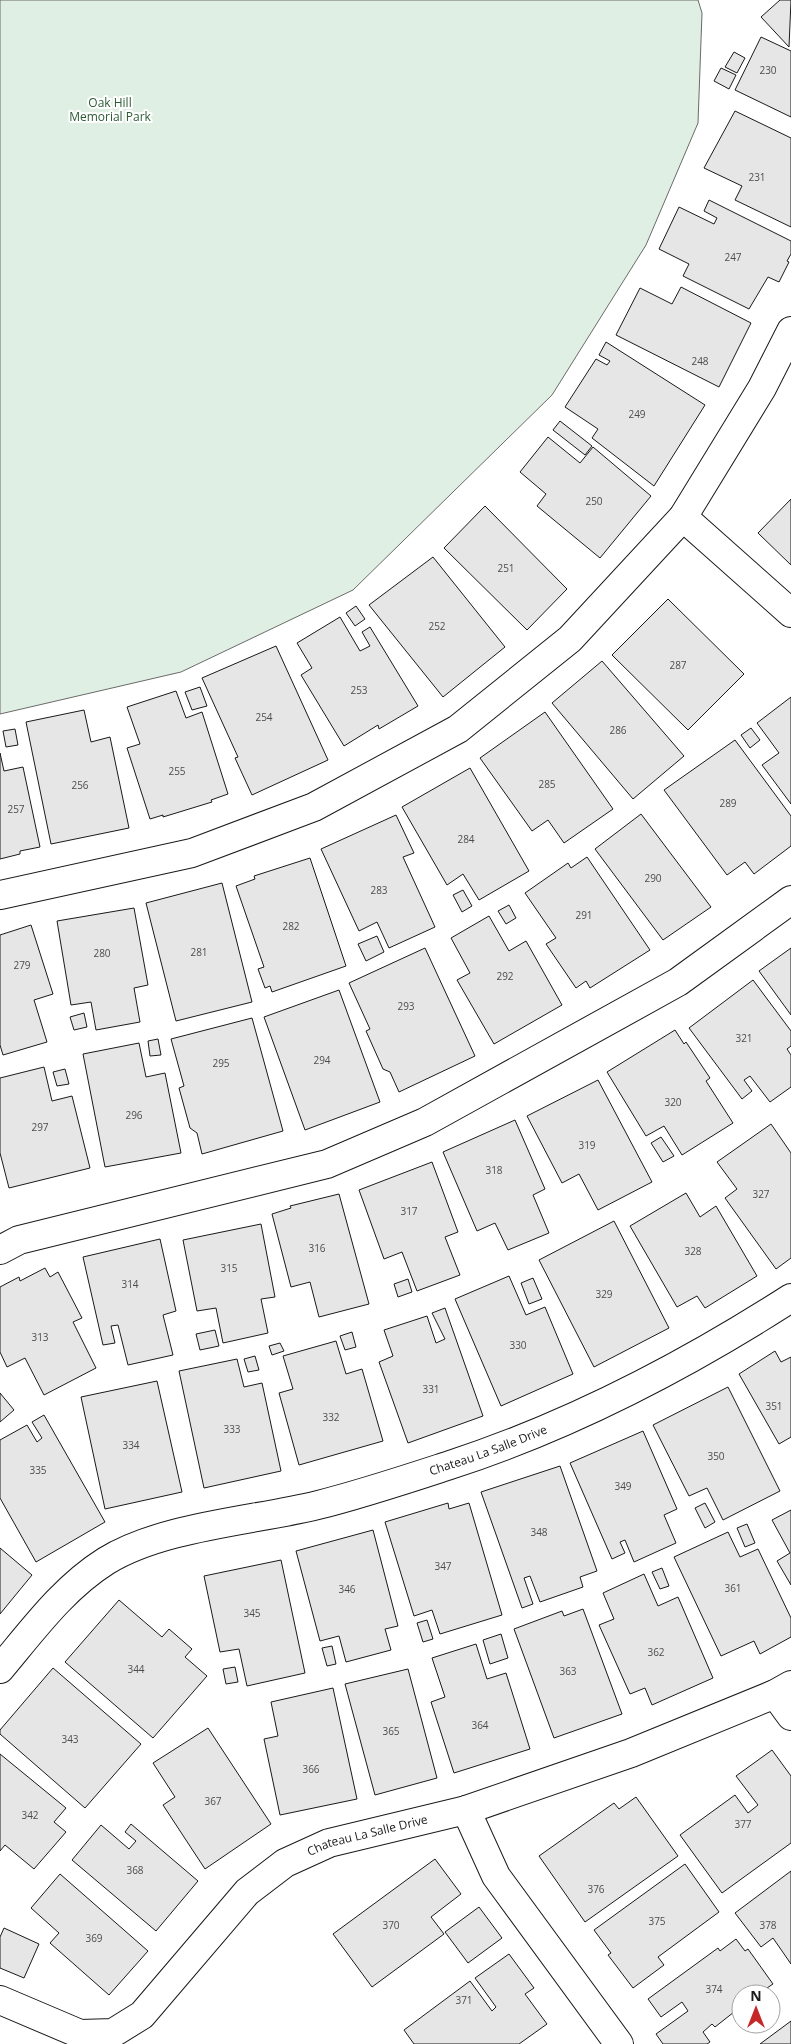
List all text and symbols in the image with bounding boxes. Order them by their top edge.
house number: 230 [759,63,777,77]
park label: Oak Hill Memorial Park [69,94,152,125]
house number: 231 [748,170,766,184]
house number: 247 [724,250,742,264]
house number: 248 [691,354,709,368]
house number: 249 [628,407,646,421]
house number: 250 [585,494,603,508]
house number: 251 [497,561,515,575]
house number: 252 [428,619,446,633]
house number: 287 [669,658,687,672]
house number: 253 [350,683,368,697]
house number: 254 [255,710,273,724]
house number: 286 [609,723,627,737]
house number: 255 [168,764,186,778]
house number: 285 [538,777,556,791]
house number: 256 [71,778,89,792]
house number: 289 [719,796,737,810]
house number: 257 [7,802,25,816]
house number: 284 [457,832,475,846]
house number: 290 [644,871,662,885]
house number: 283 [370,883,388,897]
house number: 291 [575,908,593,922]
house number: 282 [282,919,300,933]
house number: 281 [190,945,208,959]
house number: 280 [93,946,111,960]
house number: 279 [13,958,31,972]
house number: 292 [496,969,514,983]
house number: 293 [397,999,415,1013]
house number: 321 [735,1031,753,1045]
house number: 294 [313,1053,331,1067]
house number: 295 [212,1056,230,1070]
house number: 320 [664,1095,682,1109]
house number: 296 [125,1108,143,1122]
house number: 297 [31,1120,49,1134]
house number: 319 [578,1138,596,1152]
house number: 318 [485,1163,503,1177]
house number: 327 [752,1187,770,1201]
house number: 317 [400,1204,418,1218]
house number: 316 [308,1241,326,1255]
house number: 328 [684,1244,702,1258]
house number: 315 [220,1261,238,1275]
house number: 314 [121,1277,139,1291]
house number: 329 [595,1287,613,1301]
house number: 313 [31,1330,49,1344]
house number: 330 [509,1338,527,1352]
house number: 331 [422,1382,440,1396]
house number: 351 [765,1399,783,1413]
house number: 332 [322,1410,340,1424]
street label: Chateau La Salle Drive [427,1421,550,1479]
house number: 333 [223,1422,241,1436]
house number: 334 [122,1438,140,1452]
house number: 350 [707,1449,725,1463]
house number: 335 [29,1463,47,1477]
house number: 349 [614,1479,632,1493]
house number: 348 [530,1525,548,1539]
house number: 347 [434,1559,452,1573]
house number: 361 [724,1581,742,1595]
house number: 346 [338,1582,356,1596]
house number: 345 [243,1606,261,1620]
house number: 362 [647,1645,665,1659]
house number: 344 [127,1662,145,1676]
house number: 363 [559,1664,577,1678]
house number: 364 [471,1718,489,1732]
house number: 365 [382,1724,400,1738]
house number: 343 [61,1732,79,1746]
house number: 366 [302,1762,320,1776]
house number: 367 [204,1794,222,1808]
house number: 342 [21,1808,39,1822]
street label: Chateau La Salle Drive [304,1810,430,1860]
house number: 377 [734,1817,752,1831]
house number: 368 [126,1863,144,1877]
house number: 376 [587,1882,605,1896]
house number: 375 [648,1914,666,1928]
house number: 370 [382,1918,400,1932]
house number: 378 [759,1918,777,1932]
house number: 369 [85,1931,103,1945]
house number: 374 [705,1982,723,1996]
north arrow [731,1984,781,2034]
text: N [750,1986,762,2005]
house number: 371 [455,1993,473,2007]

